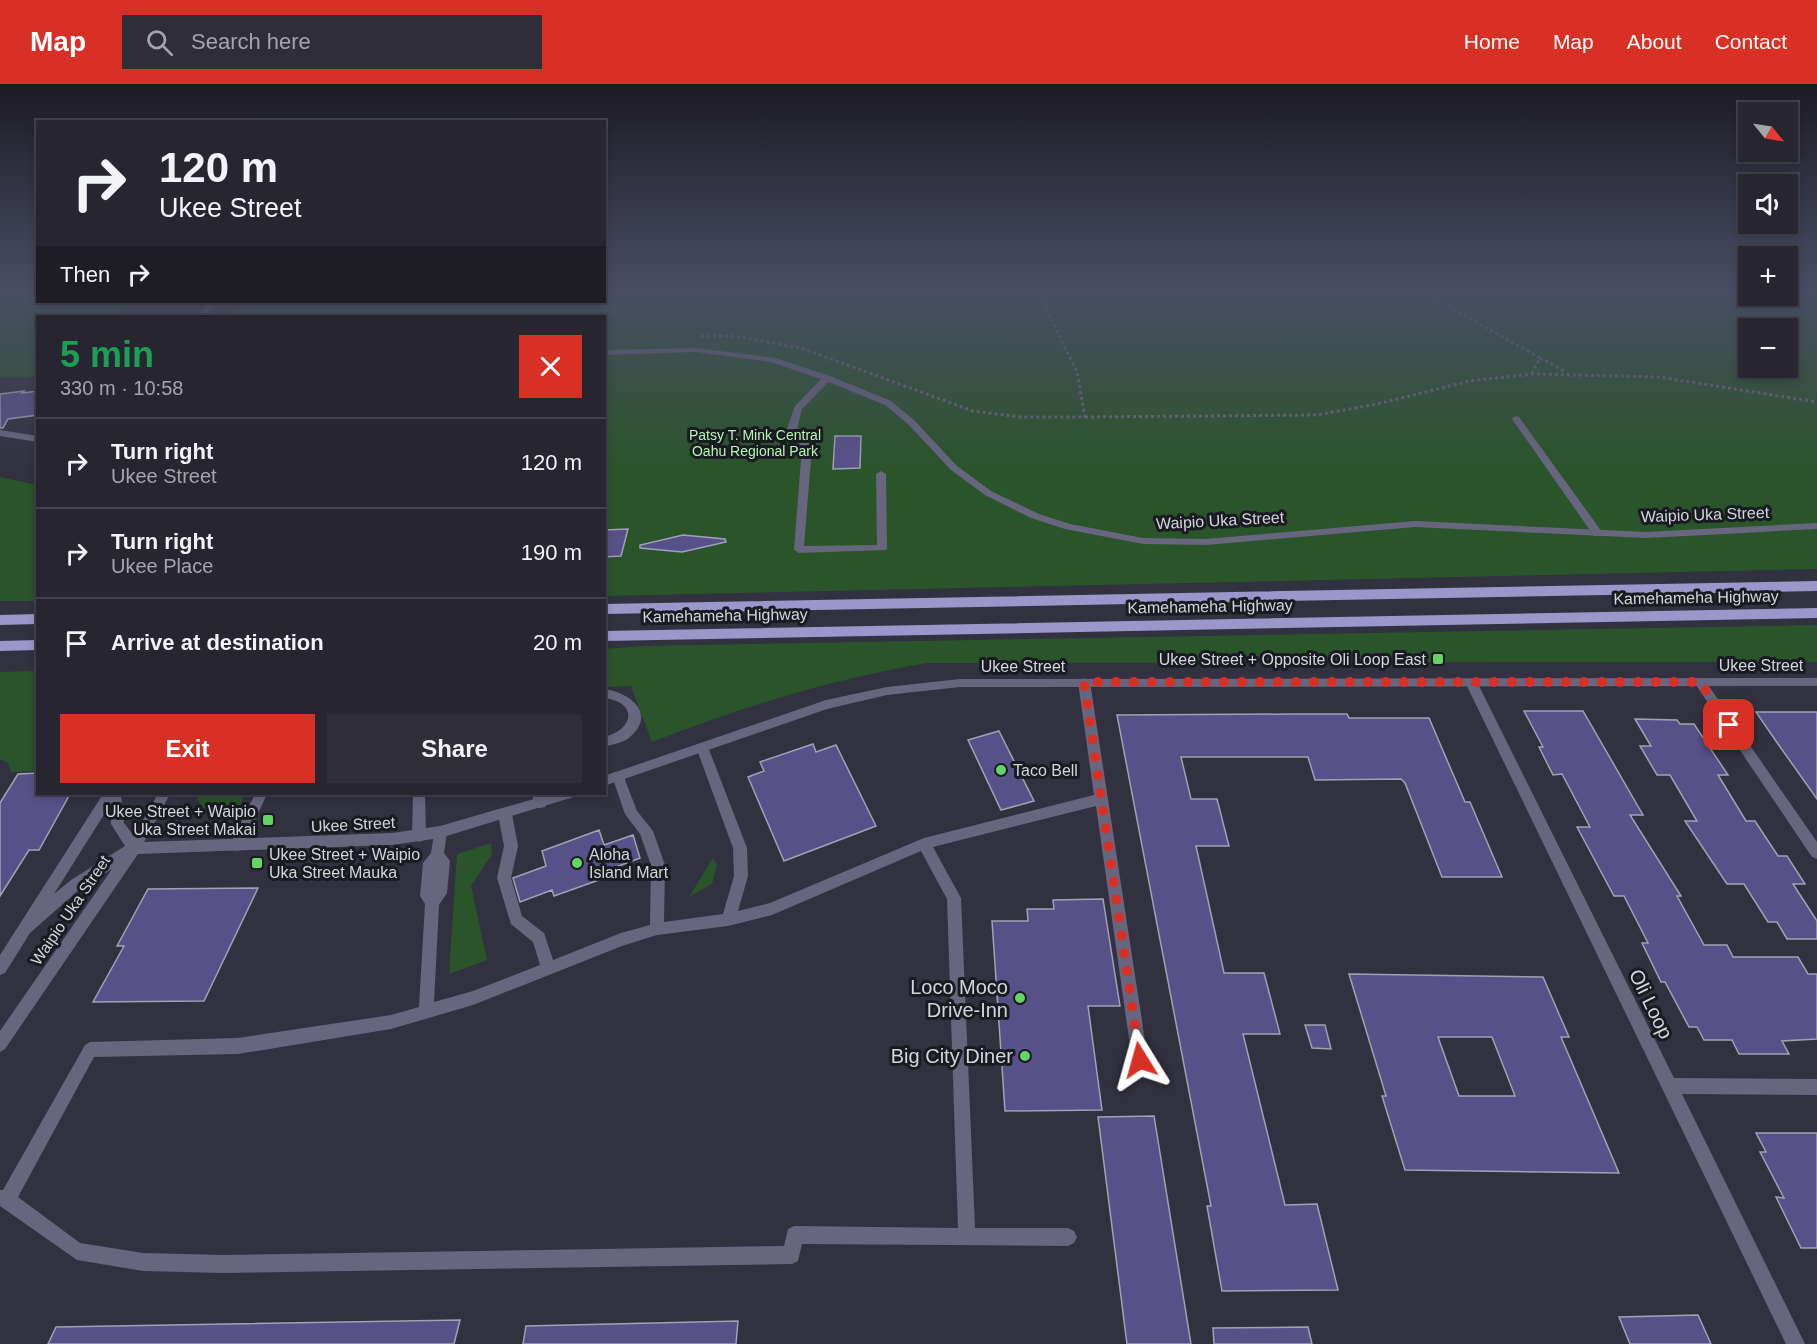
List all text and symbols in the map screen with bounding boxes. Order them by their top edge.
search box [122,15,542,69]
text: Map [30,26,86,57]
icon: search [143,26,176,59]
text: Search here [191,29,311,54]
text: Home [1464,30,1520,53]
text: Map [1553,30,1594,53]
text: About [1627,30,1682,53]
text: Contact [1715,30,1787,53]
north arrow [1738,102,1798,162]
map controls [1738,102,1798,378]
icon: right [60,144,138,222]
text: 120 m [159,144,278,191]
button: sound [1738,174,1798,234]
text: Ukee Street [159,193,302,223]
button: + [1738,246,1798,306]
icon: right [122,258,155,291]
text: Then [60,262,110,287]
button: − [1738,318,1798,378]
text: 5 min [60,334,154,375]
button: close [519,335,582,398]
text: 330 m · 10:58 [60,377,183,399]
park label: Patsy T. Mink Central Oahu Regional Park [689,427,821,459]
text: Turn right [111,439,213,464]
icon: right [60,447,93,480]
text: 120 m [521,450,582,475]
text: Ukee Street [111,465,217,487]
street label: Waipio Uka Street [1641,504,1770,525]
street label: Waipio Uka Street [1155,509,1285,532]
text: Turn right [111,529,213,554]
icon: right [60,537,93,570]
text: 190 m [521,540,582,565]
text: Ukee Place [111,555,213,577]
street label: Kamehameha Highway [1613,588,1779,607]
street label: Kamehameha Highway [1127,597,1293,616]
street label: Kamehameha Highway [642,606,808,625]
icon: arrive [60,627,93,660]
text: Arrive at destination [111,630,324,655]
text: 20 m [533,630,582,655]
place label: Ukee Street + Opposite Oli Loop East [1159,651,1427,668]
marker: Ukee Street + Opposite Oli Loop East [1431,652,1445,666]
street label: Ukee Street [1719,657,1804,674]
street label: Ukee Street [981,658,1066,675]
pin [1703,699,1754,750]
icon: arrive [1712,708,1745,741]
button: Exit [60,714,315,783]
button: Share [327,714,582,783]
place label: Taco Bell [1013,762,1078,779]
marker: Taco Bell [994,763,1008,777]
place label: Ukee Street + Waipio Uka Street Makai [105,803,256,838]
marker: Ukee Street + Waipio Uka Street Makai [261,813,275,827]
street label: Ukee Street [310,814,396,835]
place label: Ukee Street + Waipio Uka Street Mauka [269,846,420,881]
place label: Aloha Island Mart [589,846,669,881]
street label: Waipio Uka Street [27,852,114,968]
marker: Ukee Street + Waipio Uka Street Mauka [250,856,264,870]
marker: Aloha Island Mart [570,856,584,870]
street label: Oli Loop [1625,966,1677,1042]
place label: Loco Moco Drive-Inn [910,976,1008,1021]
marker: Loco Moco Drive-Inn [1013,991,1027,1005]
position arrow [1108,1028,1172,1092]
place label: Big City Diner [891,1045,1013,1067]
marker: Big City Diner [1018,1049,1032,1063]

